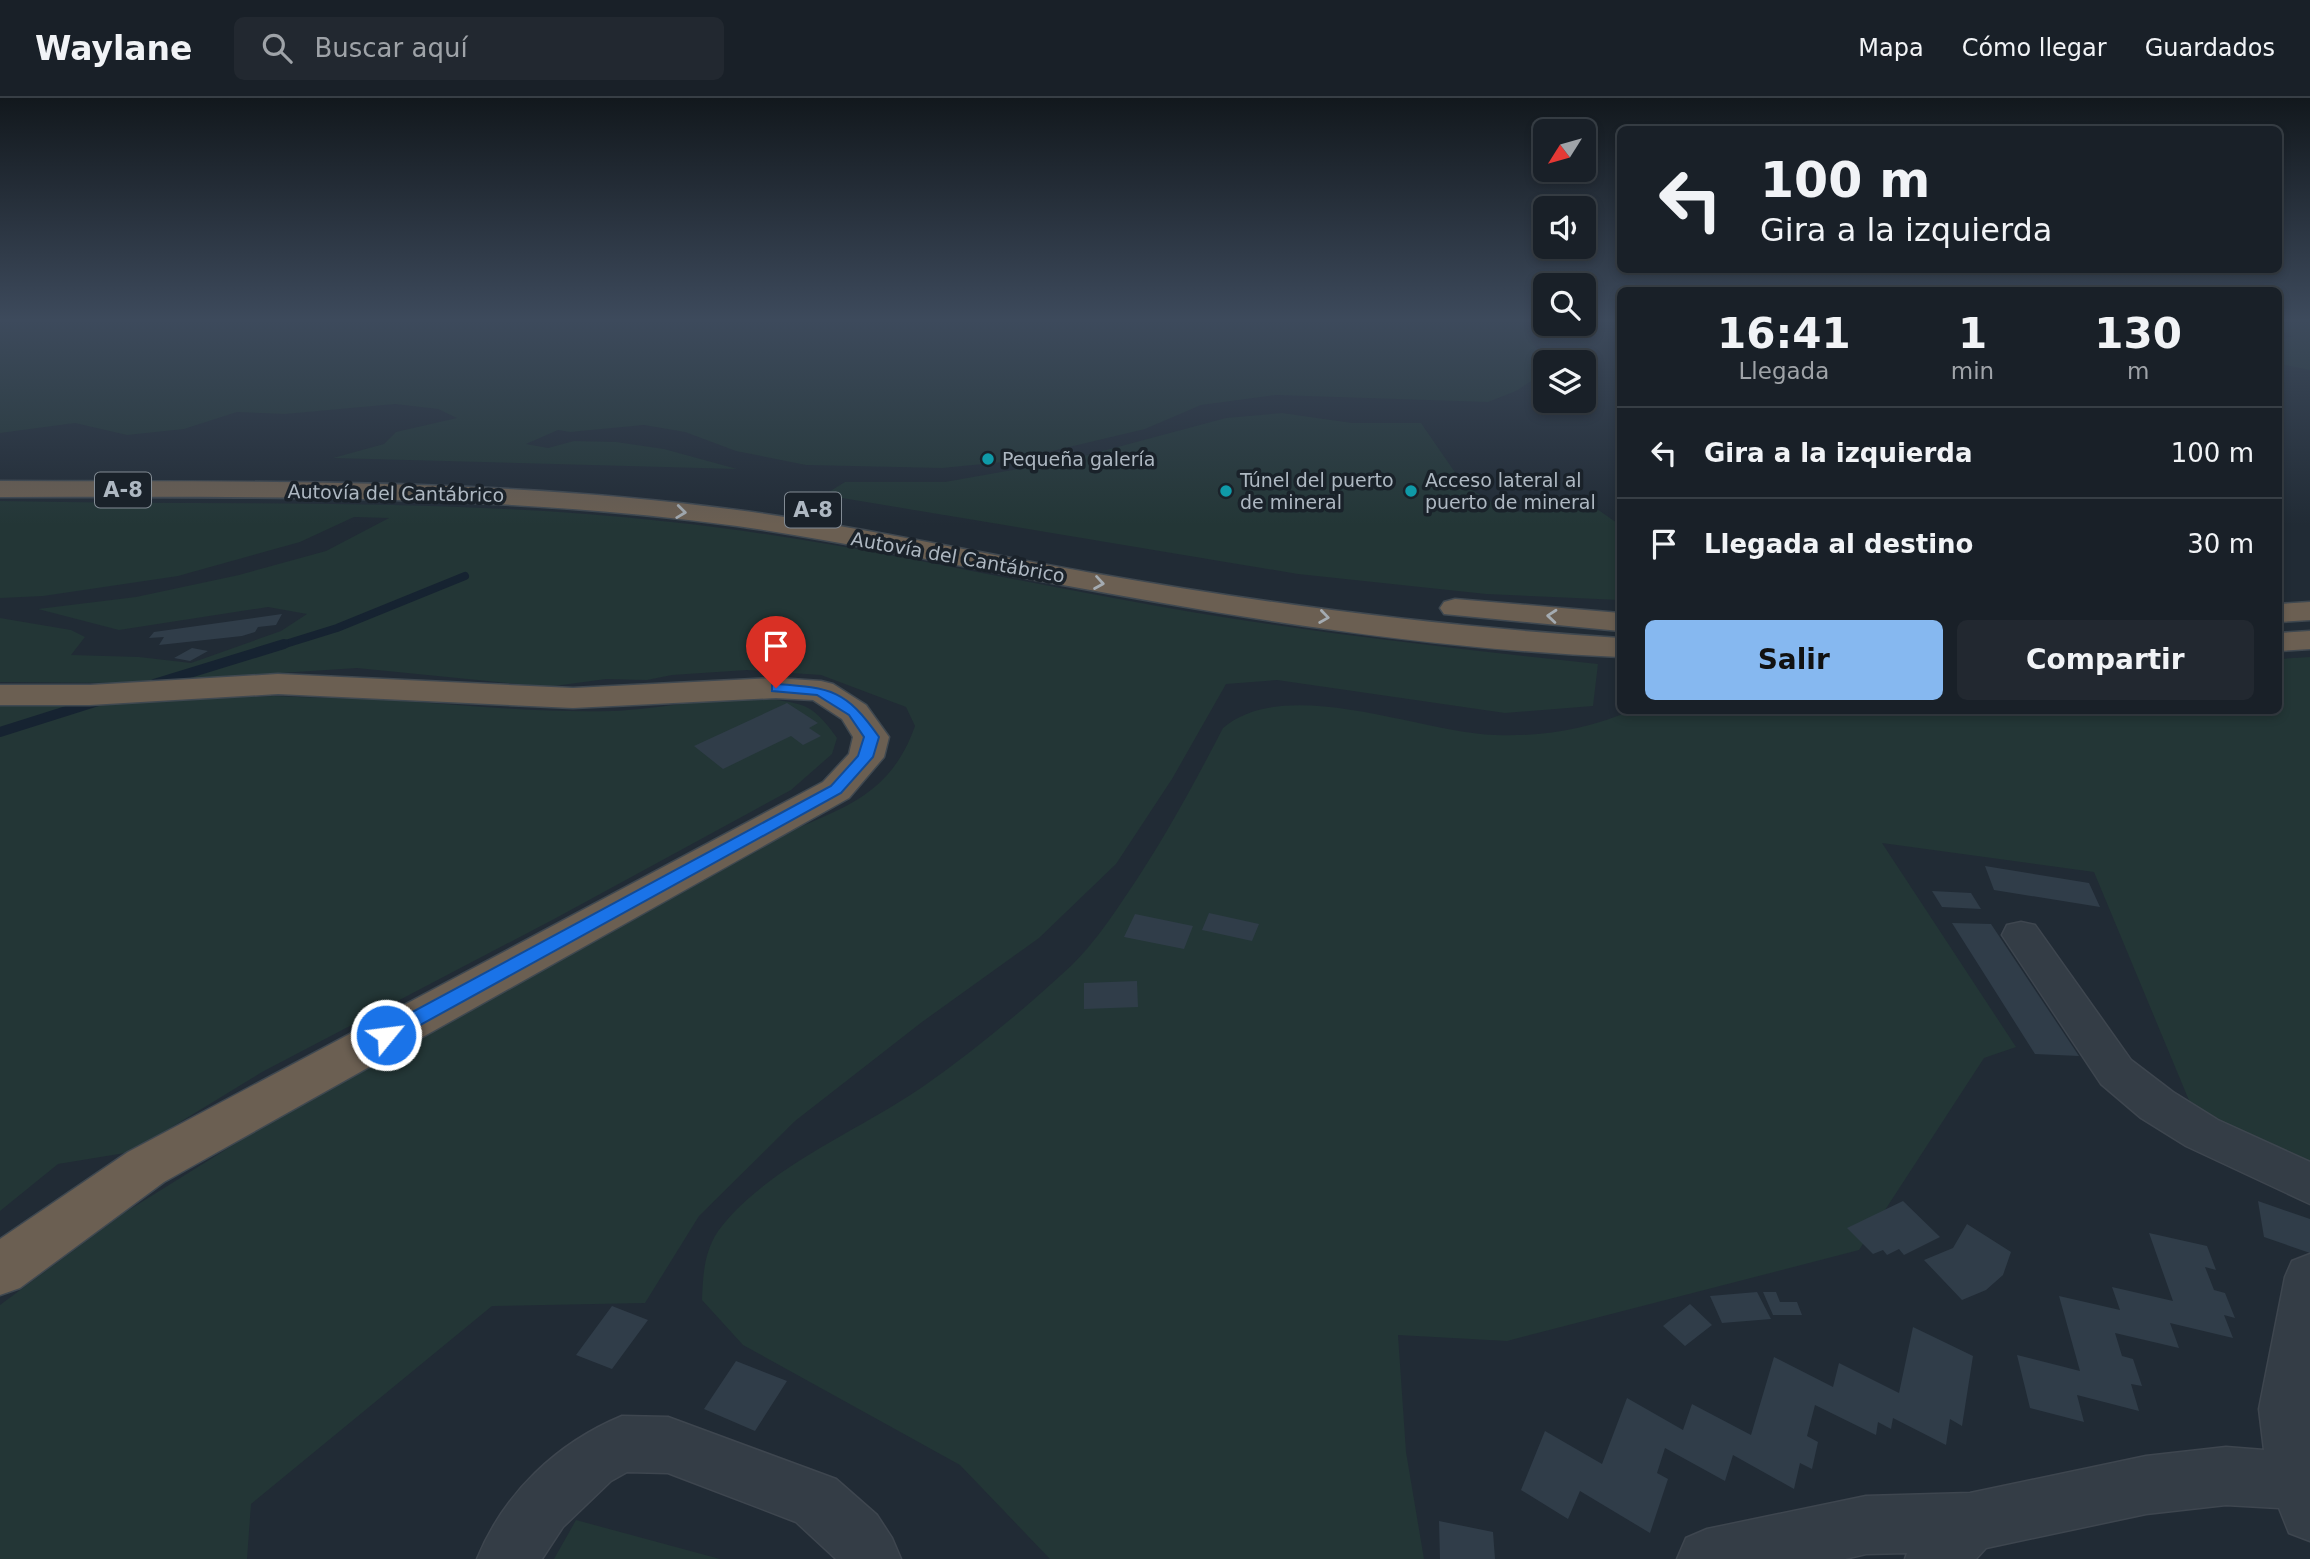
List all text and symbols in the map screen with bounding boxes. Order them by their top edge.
search box [234,17,724,80]
text: Waylane [35,29,192,68]
icon: search [258,29,296,67]
text: Buscar aquí [314,33,468,63]
text: Mapa [1858,34,1924,62]
text: Cómo llegar [1962,34,2107,62]
text: Guardados [2145,34,2275,62]
north arrow [1533,119,1596,182]
map controls [1533,119,1596,413]
text: 100 m [1760,152,1930,209]
icon: left [1645,154,1736,245]
button: sound [1533,196,1596,259]
text: Gira a la izquierda [1760,211,2052,249]
button: search [1533,273,1596,336]
text: 16:41 [1717,309,1851,358]
text: 1 [1958,309,1987,358]
text: 130 [2094,309,2182,358]
button: layers [1533,350,1596,413]
text: Llegada [1739,358,1829,384]
text: min [1951,358,1994,384]
text: m [2127,358,2149,384]
icon: left [1645,434,1683,472]
text: Gira a la izquierda [1704,438,1972,468]
text: 100 m [2171,438,2254,468]
place label: Pequeña galería [1002,448,1155,470]
marker: Pequeña galería [980,451,996,467]
place label: Túnel del puerto de mineral [1239,469,1394,513]
place label: Acceso lateral al puerto de mineral [1425,469,1596,513]
road number: A-8 [95,472,151,508]
street label: Autovía del Cantábrico [287,480,505,506]
marker: Túnel del puerto de mineral [1218,483,1234,499]
marker: Acceso lateral al puerto de mineral [1403,483,1419,499]
road number: A-8 [785,492,841,528]
one-way arrow [675,504,687,519]
icon: arrive [1645,525,1683,563]
street label: Autovía del Cantábrico [849,527,1067,587]
text: Llegada al destino [1704,529,1973,559]
text: 30 m [2187,529,2254,559]
one-way arrow [1093,575,1105,590]
one-way arrow [1318,609,1329,624]
one-way arrow [1547,609,1558,624]
pin [746,616,806,688]
button: Salir [1645,620,1943,700]
button: Compartir [1957,620,2254,700]
icon: arrive [757,627,795,665]
position arrow [349,998,423,1072]

